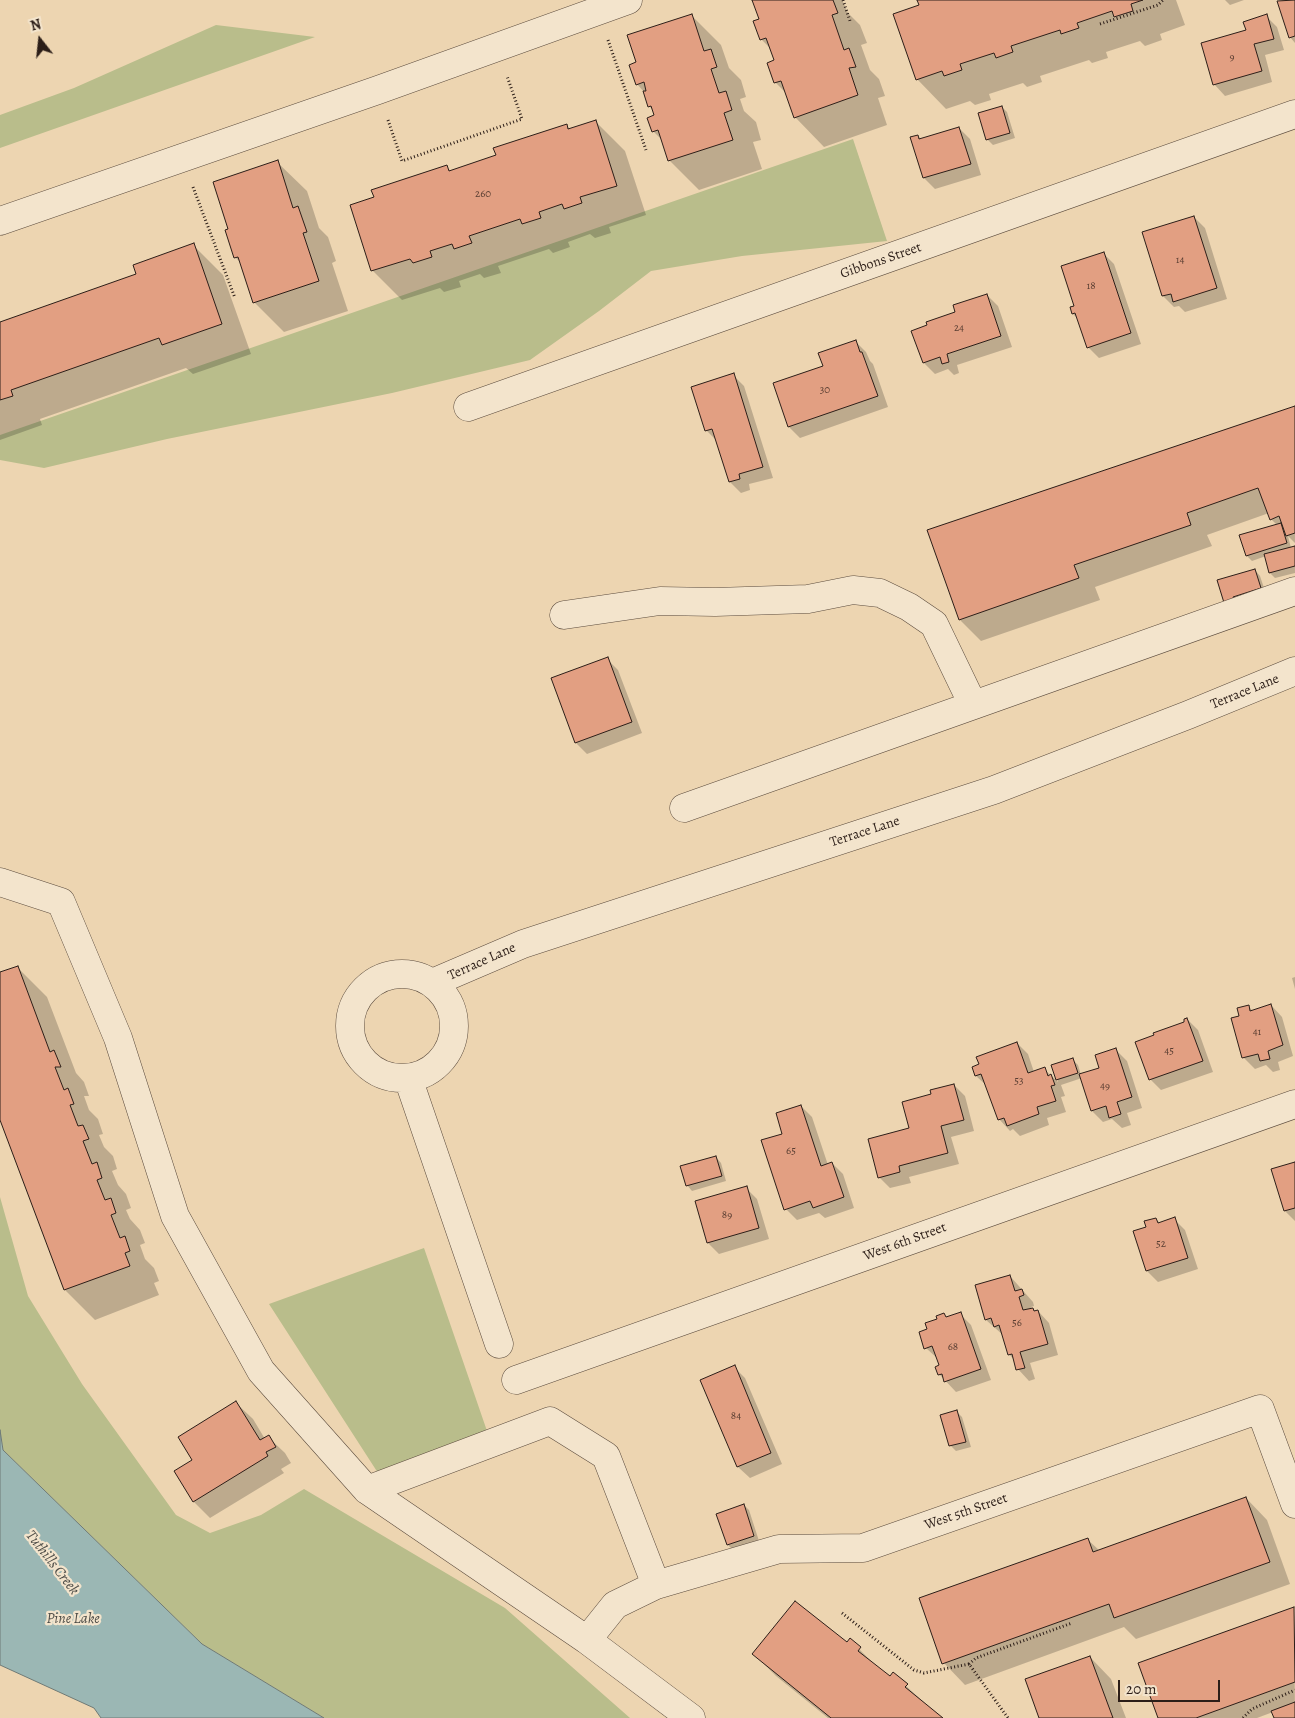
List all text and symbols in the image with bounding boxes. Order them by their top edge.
north arrow [15,15,65,65]
text: N [28,15,43,36]
house number: 9 [1229,50,1235,64]
house number: 260 [475,187,491,201]
street label: Gibbons Street [838,239,924,283]
house number: 14 [1176,253,1184,267]
house number: 18 [1086,279,1096,293]
house number: 24 [954,321,964,335]
house number: 30 [820,383,830,397]
street label: Terrace Lane [1208,671,1282,713]
street label: Terrace Lane [828,813,902,851]
street label: Terrace Lane [445,940,519,984]
house number: 41 [1253,1025,1261,1039]
house number: 45 [1164,1044,1174,1058]
house number: 53 [1014,1074,1024,1088]
house number: 49 [1100,1079,1110,1093]
house number: 65 [786,1144,796,1158]
house number: 89 [722,1208,732,1222]
street label: West 6th Street [861,1219,949,1265]
house number: 52 [1156,1237,1166,1251]
house number: 56 [1012,1316,1022,1330]
house number: 68 [948,1340,958,1354]
house number: 84 [731,1409,741,1423]
street label: West 5th Street [922,1490,1010,1534]
water label: Tuthills Creek [21,1527,83,1599]
water label: Pine Lake [46,1610,100,1628]
scale bar [1120,1670,1222,1702]
text: 20 m [1126,1679,1157,1699]

